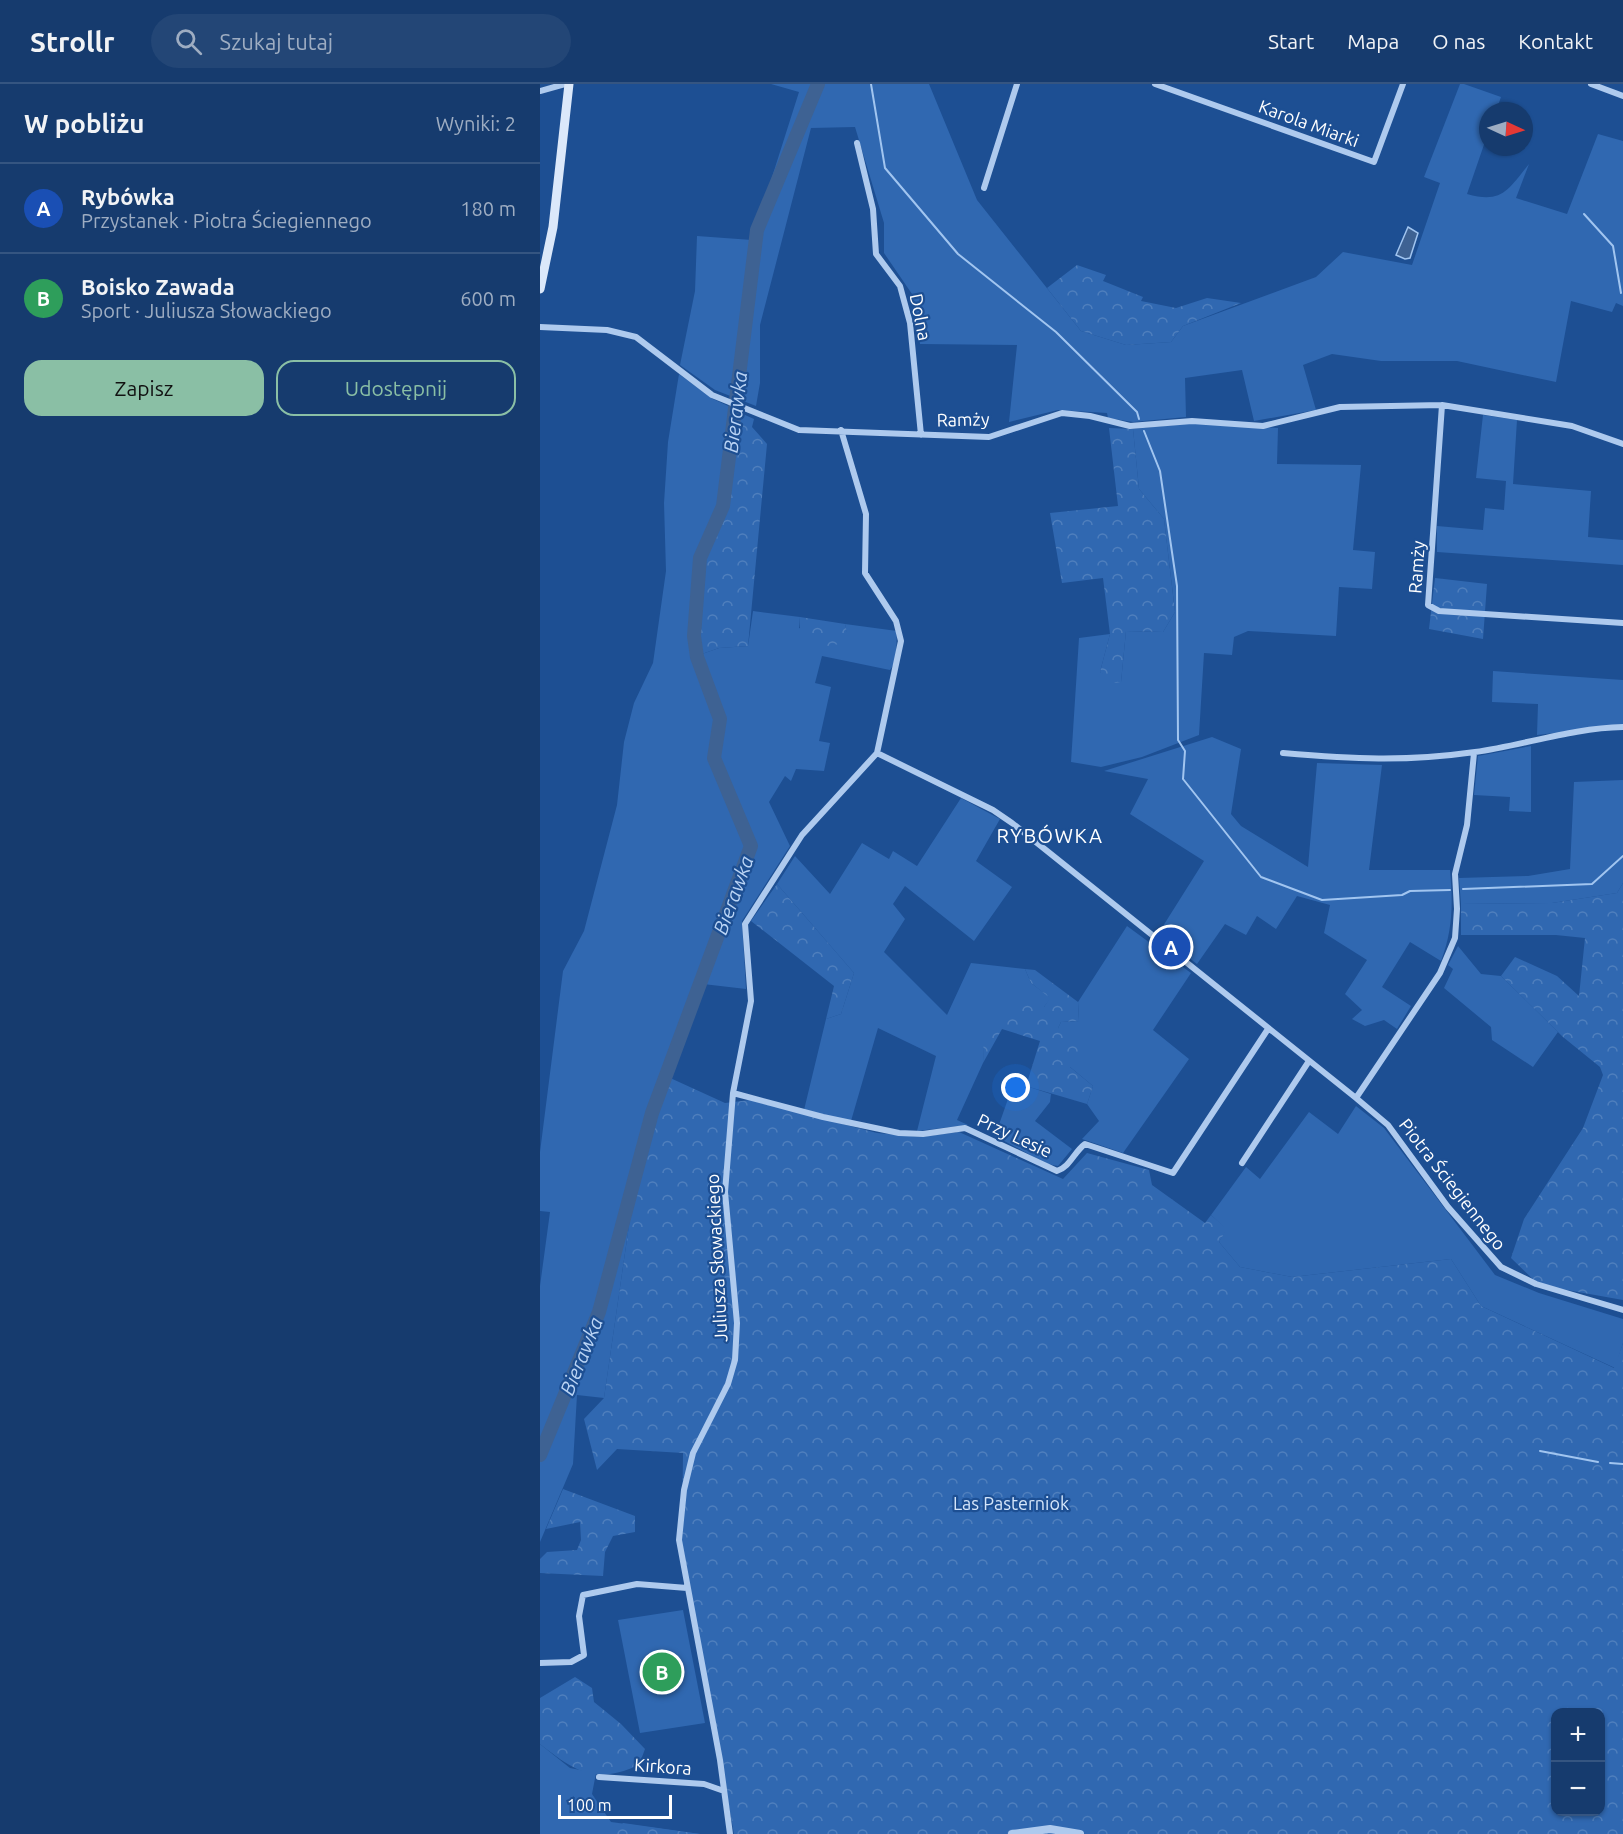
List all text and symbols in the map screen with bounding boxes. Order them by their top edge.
search box [151,14,571,68]
icon: search [172,25,205,58]
text: Strollr [30,26,115,57]
text: Szukaj tutaj [220,29,333,54]
text: Start [1268,29,1314,53]
text: Mapa [1347,29,1399,53]
text: O nas [1432,29,1485,53]
text: Kontakt [1518,29,1593,53]
street label: Karola Miarki [1256,96,1362,150]
north arrow [1479,102,1533,156]
text: W pobliżu [24,109,145,138]
text: Wyniki: 2 [436,112,516,135]
text: Rybówka [81,184,175,209]
text: A [36,197,51,220]
text: 180 m [460,197,516,220]
text: Przystanek · Piotra Ściegiennego [81,209,372,232]
text: Boisko Zawada [81,274,235,299]
text: B [37,287,50,310]
text: 600 m [460,287,516,310]
street label: Dolna [907,292,935,342]
text: Sport · Juliusza Słowackiego [81,299,332,322]
button: Zapisz [24,360,264,416]
button: Udostępnij [276,360,516,416]
water label: Bierawka [719,370,751,454]
street label: Ramży [936,409,990,429]
street label: Ramży [1404,540,1428,594]
district label: RYBÓWKA [997,824,1103,847]
water label: Bierawka [708,852,758,937]
pin: A [1152,924,1190,970]
your location [1001,1073,1030,1102]
street label: Przy Lesie [975,1109,1055,1161]
street label: Piotra Ściegiennego [1396,1114,1511,1254]
street label: Juliusza Słowackiego [702,1173,730,1343]
water label: Bierawka [555,1314,607,1398]
park label: Las Pasterniok [953,1493,1069,1513]
pin: B [642,1650,682,1694]
map controls [1551,1708,1605,1816]
button: + [1551,1708,1605,1762]
street label: Kirkora [633,1754,693,1778]
button: − [1551,1762,1605,1816]
scale bar [558,1792,672,1820]
text: 100 m [567,1796,612,1814]

